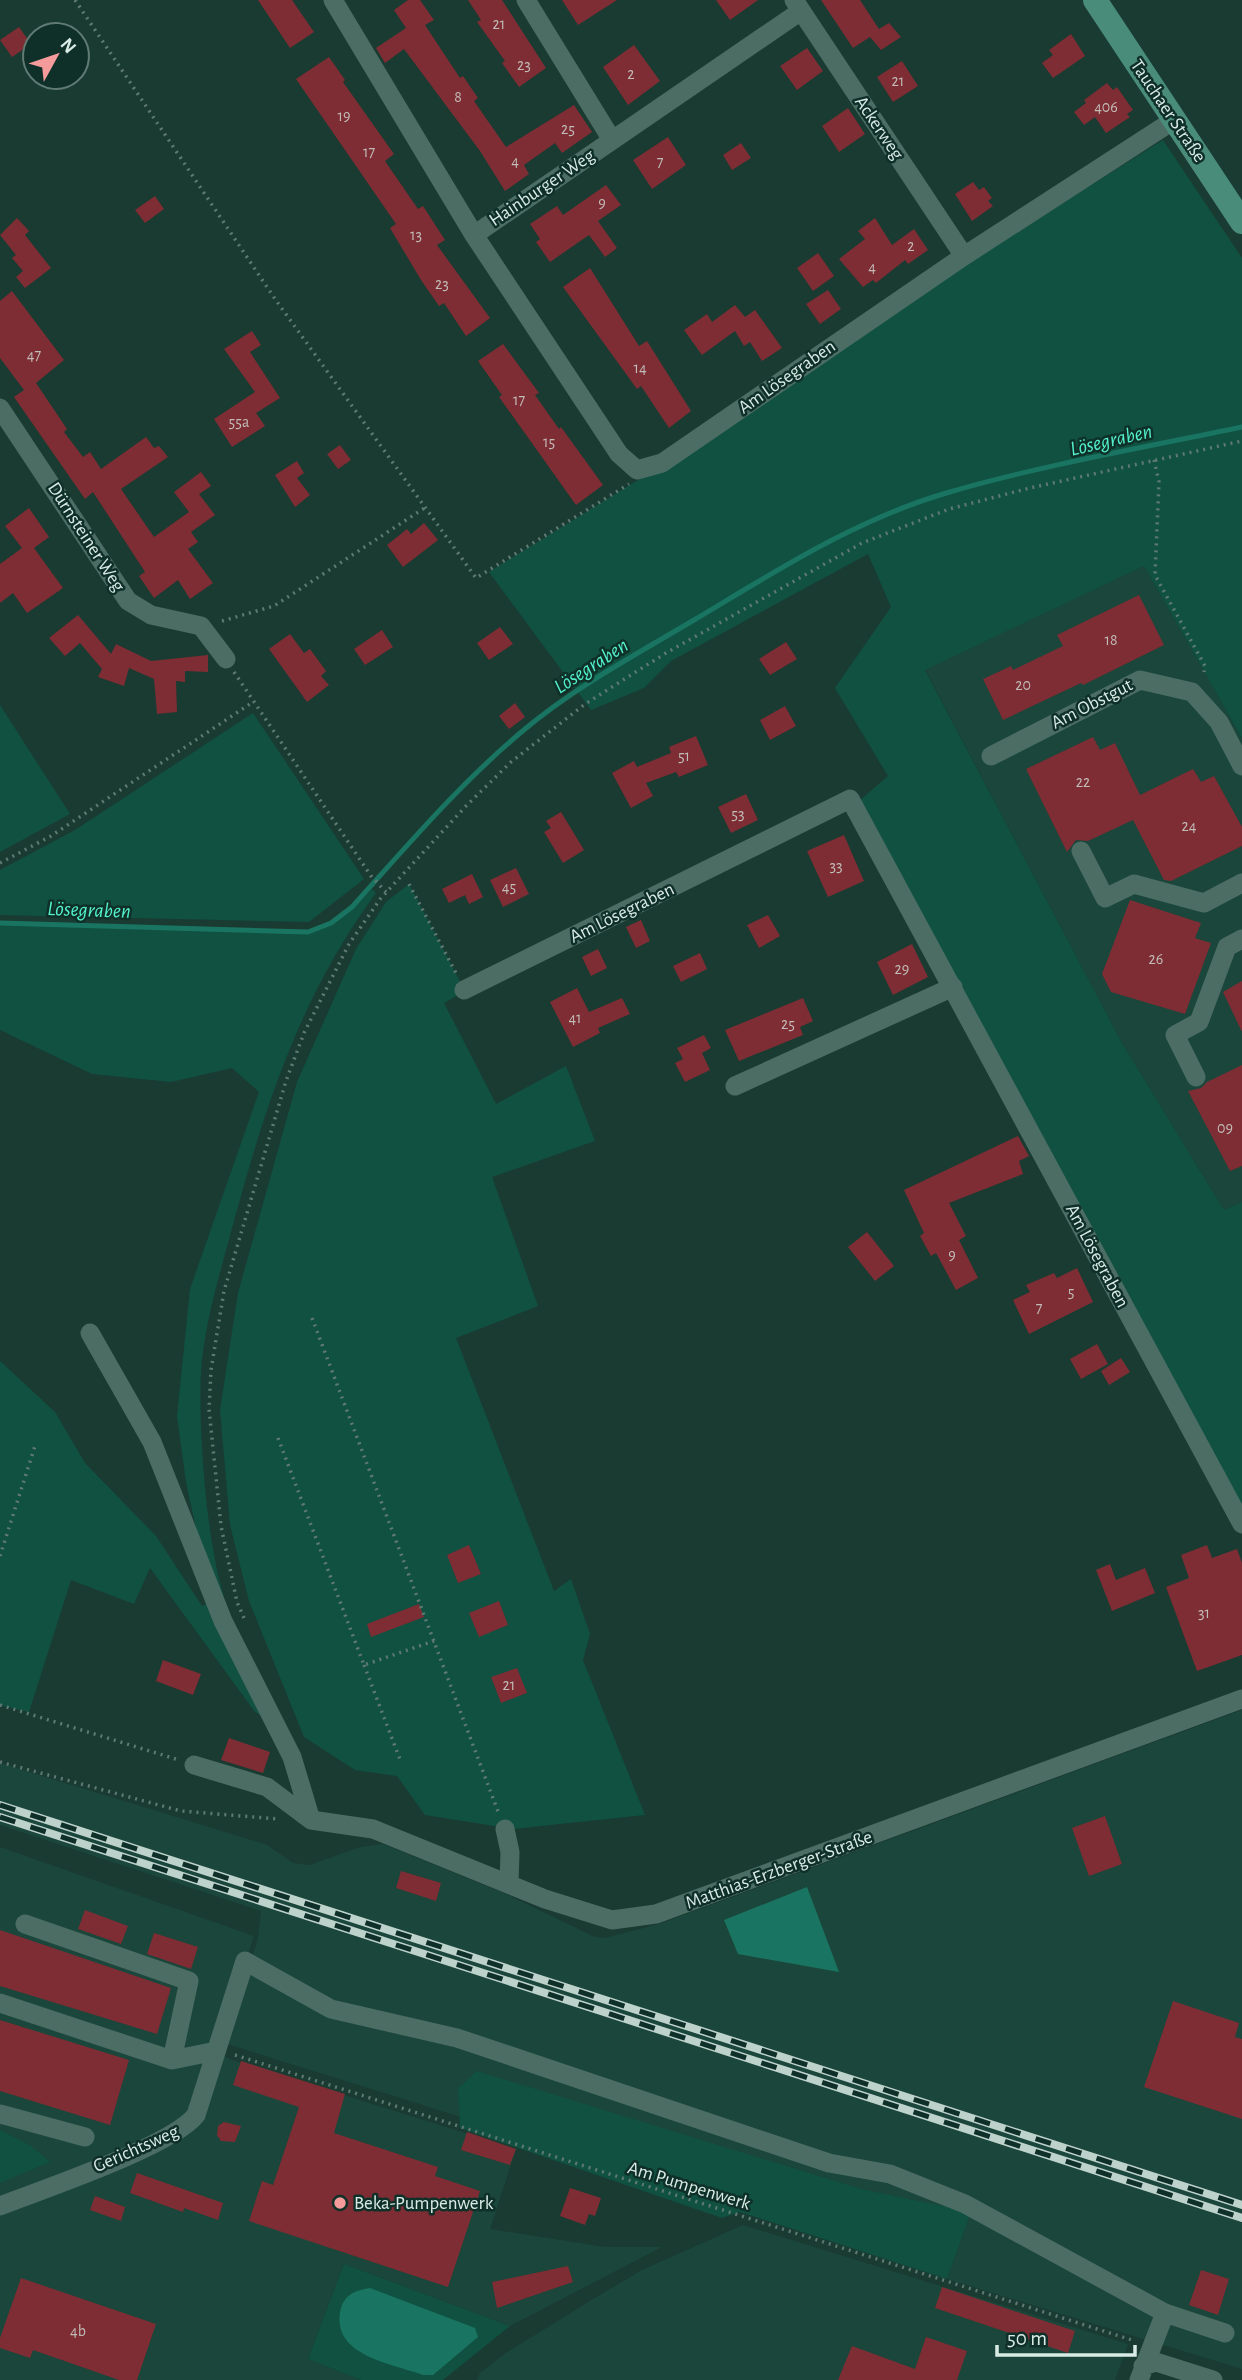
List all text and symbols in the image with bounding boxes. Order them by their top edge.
house number: 21 [493,16,505,32]
north arrow [21,21,91,91]
text: N [56,35,79,57]
street label: Tauchaer Straße [1127,56,1209,166]
house number: 23 [517,57,531,73]
house number: 2 [627,66,635,82]
house number: 21 [892,73,904,89]
house number: 8 [454,89,462,105]
street label: Ackerweg [851,93,907,164]
house number: 406 [1094,99,1118,115]
house number: 19 [337,108,351,124]
house number: 25 [561,121,575,137]
house number: 17 [363,144,375,160]
street label: Hainburger Weg [486,145,599,230]
house number: 4 [511,153,519,169]
house number: 7 [657,154,664,170]
house number: 9 [598,195,606,211]
house number: 13 [410,227,422,243]
house number: 2 [907,238,915,254]
house number: 4 [868,259,876,275]
house number: 23 [435,276,449,292]
street label: Am Lösegraben [735,337,839,417]
house number: 47 [27,347,42,363]
house number: 14 [633,360,647,376]
house number: 17 [513,392,525,408]
house number: 55a [229,414,249,430]
water label: Lösegraben [1068,420,1154,460]
house number: 15 [543,434,555,450]
street label: Dürnsteiner Weg [44,479,129,596]
house number: 18 [1104,632,1118,648]
water label: Lösegraben [550,634,632,698]
street label: Am Obstgut [1048,675,1136,733]
house number: 20 [1015,677,1031,693]
house number: 51 [678,748,690,764]
house number: 22 [1076,774,1090,790]
house number: 53 [731,806,745,822]
house number: 24 [1182,818,1197,834]
house number: 33 [829,858,843,874]
house number: 45 [502,879,516,895]
street label: Am Lösegraben [567,879,677,947]
water label: Lösegraben [47,898,131,922]
house number: 26 [1149,951,1163,967]
house number: 29 [895,961,909,977]
house number: 41 [568,1010,582,1026]
house number: 25 [781,1016,795,1032]
house number: 09 [1217,1120,1233,1136]
street label: Am Lösegraben [1062,1201,1132,1311]
house number: 9 [948,1247,956,1263]
house number: 5 [1068,1284,1074,1300]
house number: 7 [1036,1300,1043,1316]
house number: 31 [1198,1605,1210,1621]
house number: 21 [503,1677,515,1693]
street label: Matthias-Erzberger-Straße [683,1827,875,1913]
street label: Gerichtsweg [90,2121,182,2176]
street label: Am Pumpenwerk [625,2158,753,2214]
place label: Beka-Pumpenwerk [354,2194,494,2213]
marker: Beka-Pumpenwerk [332,2195,348,2211]
scale bar [997,2314,1135,2358]
house number: 4b [70,2323,86,2339]
text: 50 m [1007,2328,1047,2349]

